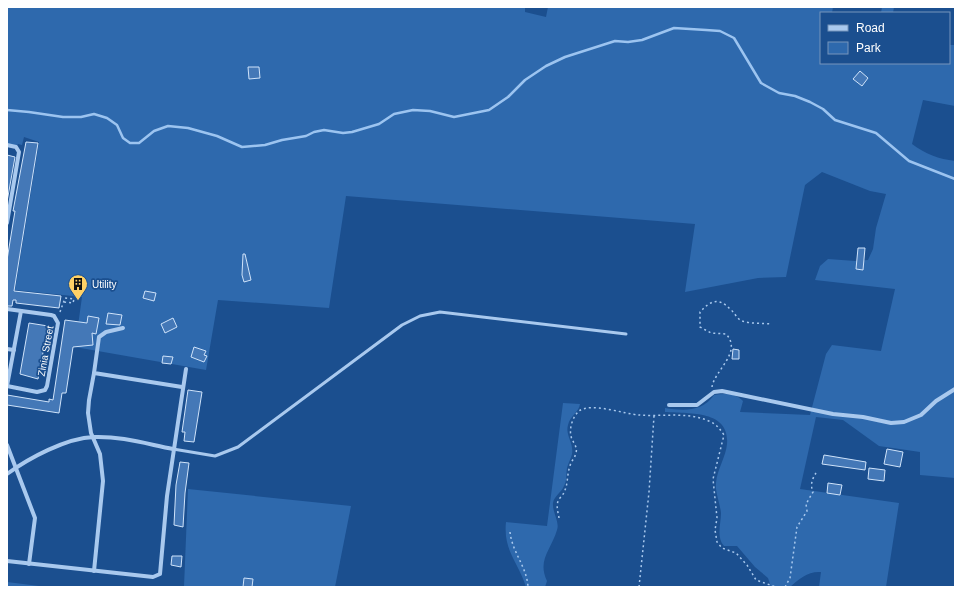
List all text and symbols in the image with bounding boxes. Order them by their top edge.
legend [820,12,950,64]
text: Road [856,21,885,35]
text: Park [856,41,882,55]
building icon: Utility [67,273,89,301]
place label: Utility [92,279,116,290]
street label: Zinia Street [36,325,55,377]

